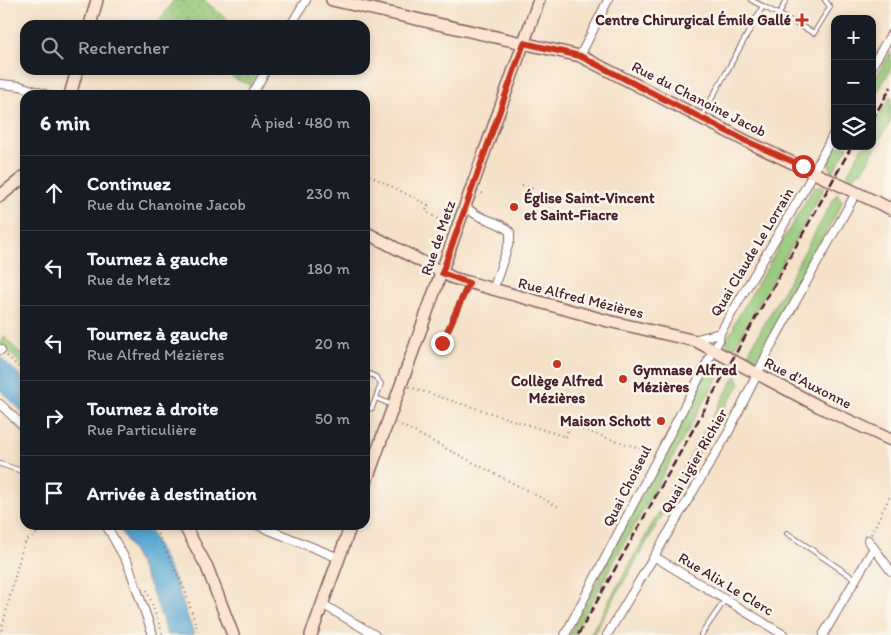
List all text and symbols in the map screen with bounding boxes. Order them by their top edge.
place label: Centre Chirurgical Émile Gallé [595,10,791,30]
marker: Centre Chirurgical Émile Gallé [795,13,809,27]
map controls [831,15,876,150]
button: + [831,15,876,60]
search box [20,20,370,75]
icon: search [38,34,66,62]
text: Rechercher [78,36,169,59]
street label: Rue du Chanoine Jacob [629,57,770,141]
button: − [831,60,876,105]
button: layers [831,105,876,150]
text: 6 min [40,110,90,135]
text: À pied · 480 m [251,113,350,132]
route start [792,155,815,178]
text: Continuez [87,172,171,195]
icon: ahead [40,179,68,207]
text: 230 m [306,184,350,203]
street label: Quai Claude Le Lorrain [706,184,798,320]
place label: Église Saint-Vincent et Saint-Fiacre [524,188,655,224]
text: Rue du Chanoine Jacob [87,195,246,214]
street label: Rue de Metz [417,198,459,278]
marker: Église Saint-Vincent et Saint-Fiacre [508,201,520,213]
text: Tournez à gauche [87,247,228,270]
icon: left [40,254,68,282]
text: 180 m [307,259,350,278]
text: Rue de Metz [87,270,170,289]
street label: Rue Alfred Mézières [516,274,646,322]
text: Tournez à gauche [87,322,228,345]
icon: left [40,329,68,357]
route end [431,332,454,355]
text: 20 m [315,334,350,353]
text: Rue Alfred Mézières [87,345,224,364]
street label: Rue d'Auxonne [761,353,855,413]
marker: Collège Alfred Mézières [551,358,563,370]
place label: Gymnase Alfred Mézières [633,361,738,396]
place label: Collège Alfred Mézières [511,372,604,407]
marker: Gymnase Alfred Mézières [617,373,629,385]
text: Tournez à droite [87,397,219,420]
icon: right [40,404,68,432]
street label: Quai Ligier Richier [657,405,731,516]
text: 50 m [315,409,350,428]
place label: Maison Schott [560,412,651,430]
marker: Maison Schott [655,415,667,427]
text: Rue Particulière [87,420,197,439]
street label: Quai Choiseul [599,441,656,530]
icon: arrive [40,479,68,507]
text: Arrivée à destination [87,482,257,505]
street label: Rue Alix Le Clerc [675,549,777,620]

